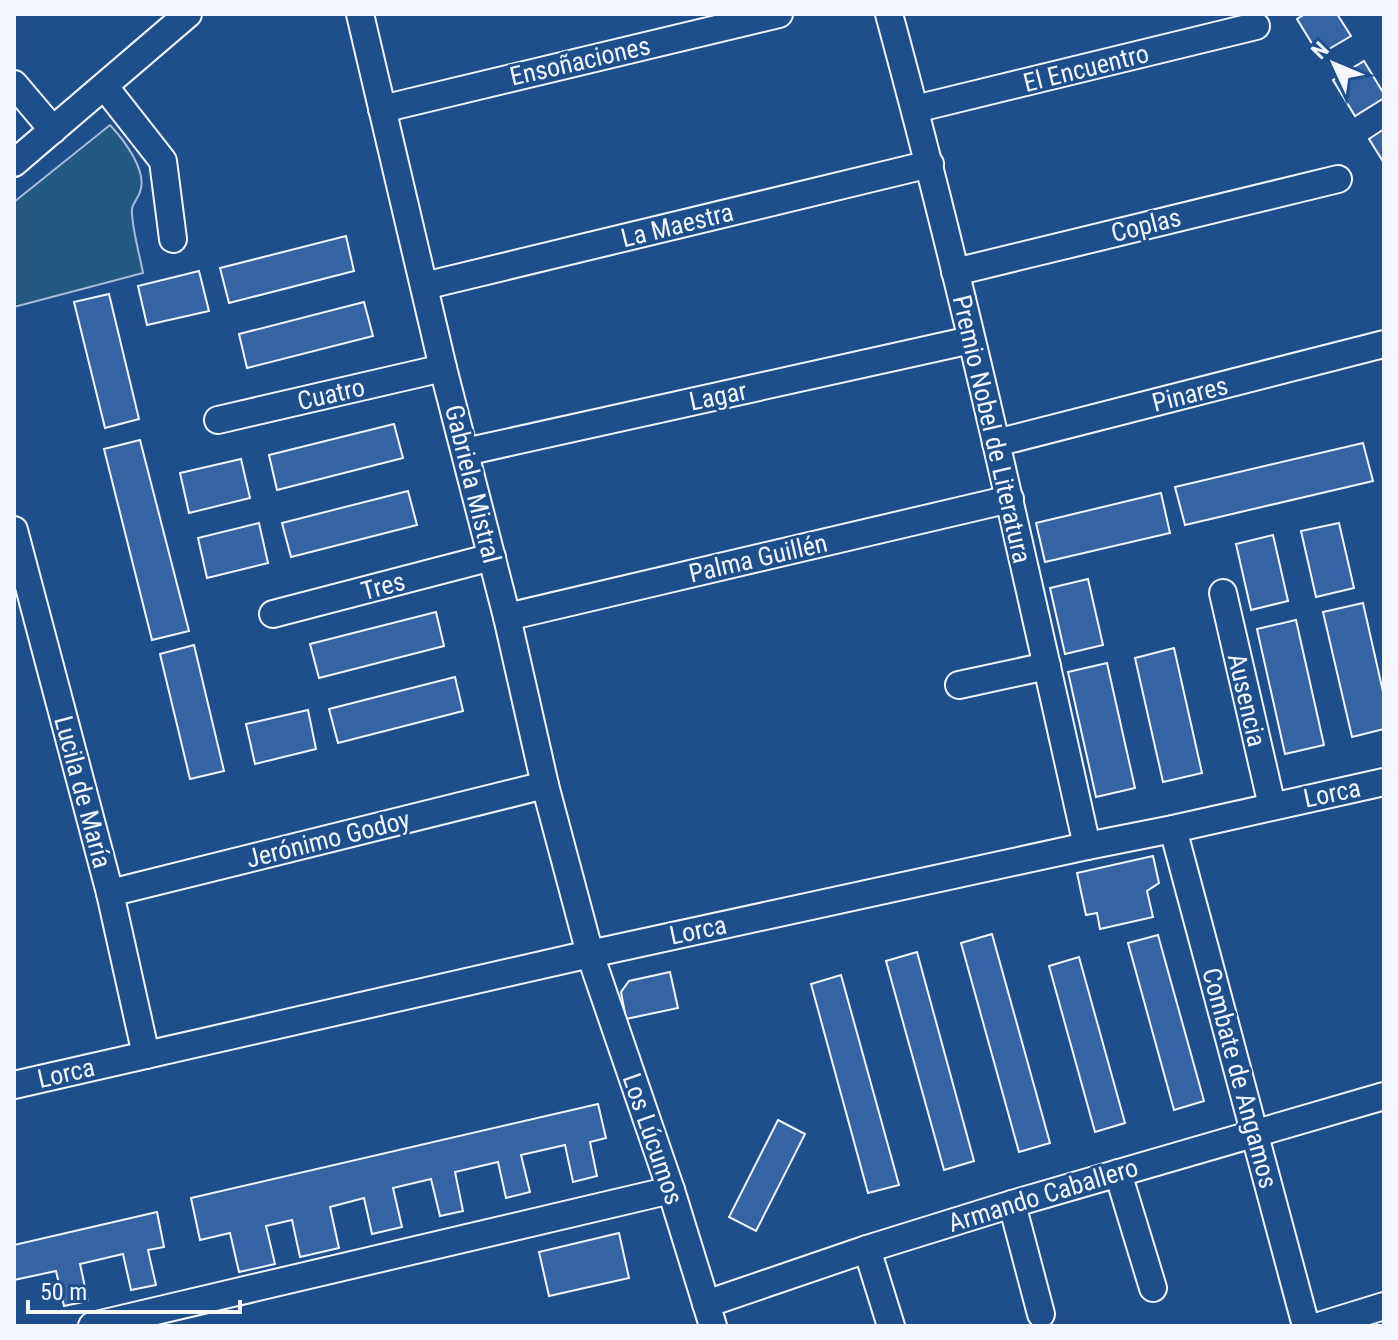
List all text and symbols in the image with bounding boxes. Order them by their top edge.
north arrow [1294,24,1374,104]
street label: Ensoñaciones [507,30,653,92]
text: N [1306,37,1334,64]
street label: El Encuentro [1020,38,1152,98]
street label: La Maestra [618,197,736,253]
street label: Coplas [1108,202,1184,248]
street label: Premio Nobel de Literatura [947,292,1037,566]
street label: Pinares [1149,370,1231,418]
street label: Cuatro [294,372,368,416]
street label: Lagar [686,375,750,417]
street label: Gabriela Mistral [439,402,507,566]
street label: Palma Guillén [686,527,830,589]
street label: Tres [358,566,408,606]
street label: Ausencia [1222,651,1272,749]
street label: Lucila de María [48,713,118,871]
street label: Lorca [1301,772,1363,814]
street label: Jerónimo Godoy [243,804,413,874]
street label: Lorca [667,909,729,951]
street label: Combate de Angamos [1196,965,1284,1191]
street label: Lorca [35,1052,97,1094]
street label: Los Lúcumos [617,1069,689,1209]
street label: Armando Caballero [945,1152,1141,1238]
scale bar [28,1264,240,1314]
text: 50 m [40,1278,87,1306]

